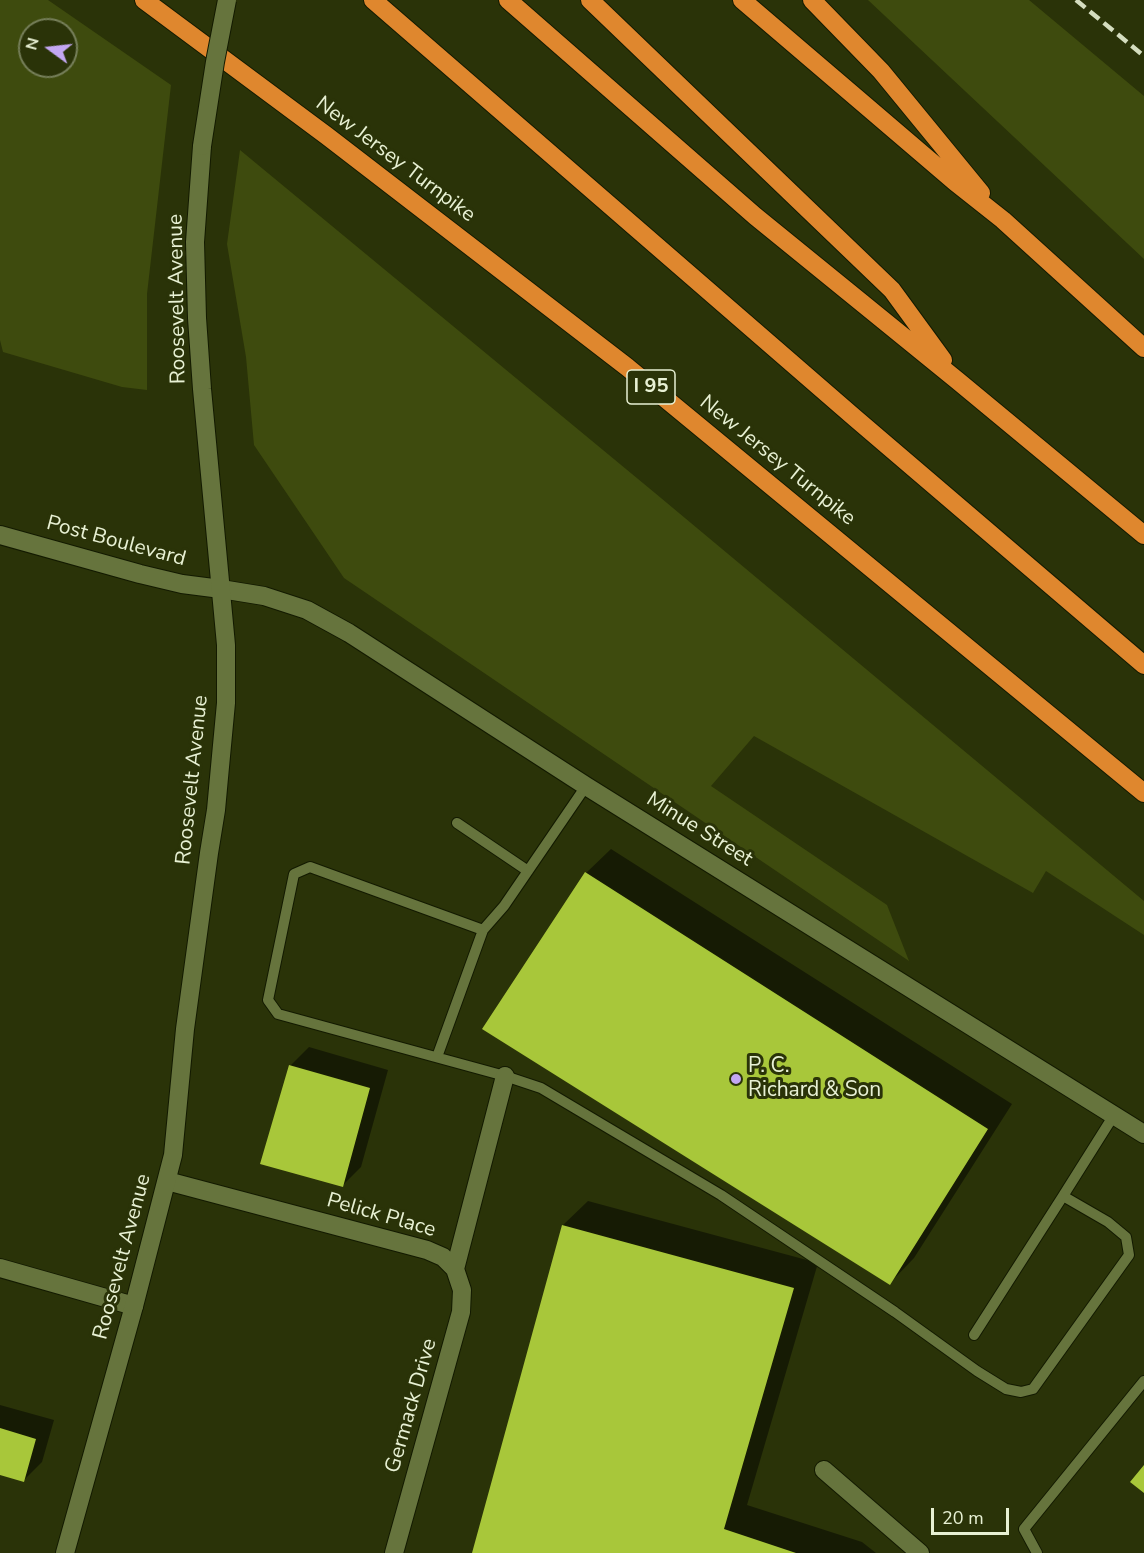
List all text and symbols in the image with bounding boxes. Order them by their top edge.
north arrow [18,18,78,78]
text: N [20,35,45,52]
street label: New Jersey Turnpike [310,92,480,228]
street label: Roosevelt Avenue [164,214,192,384]
road number: I 95 [627,370,675,404]
street label: New Jersey Turnpike [694,390,860,532]
street label: Post Boulevard [43,511,189,573]
street label: Roosevelt Avenue [172,694,214,866]
street label: Minue Street [641,787,757,873]
place label: P. C. Richard & Son [748,1054,881,1104]
marker: P. C. Richard & Son [729,1072,743,1086]
street label: Roosevelt Avenue [89,1171,157,1343]
street label: Pelick Place [324,1188,438,1244]
street label: Germack Drive [381,1336,443,1476]
scale bar [934,1496,1012,1534]
text: 20 m [942,1506,984,1530]

